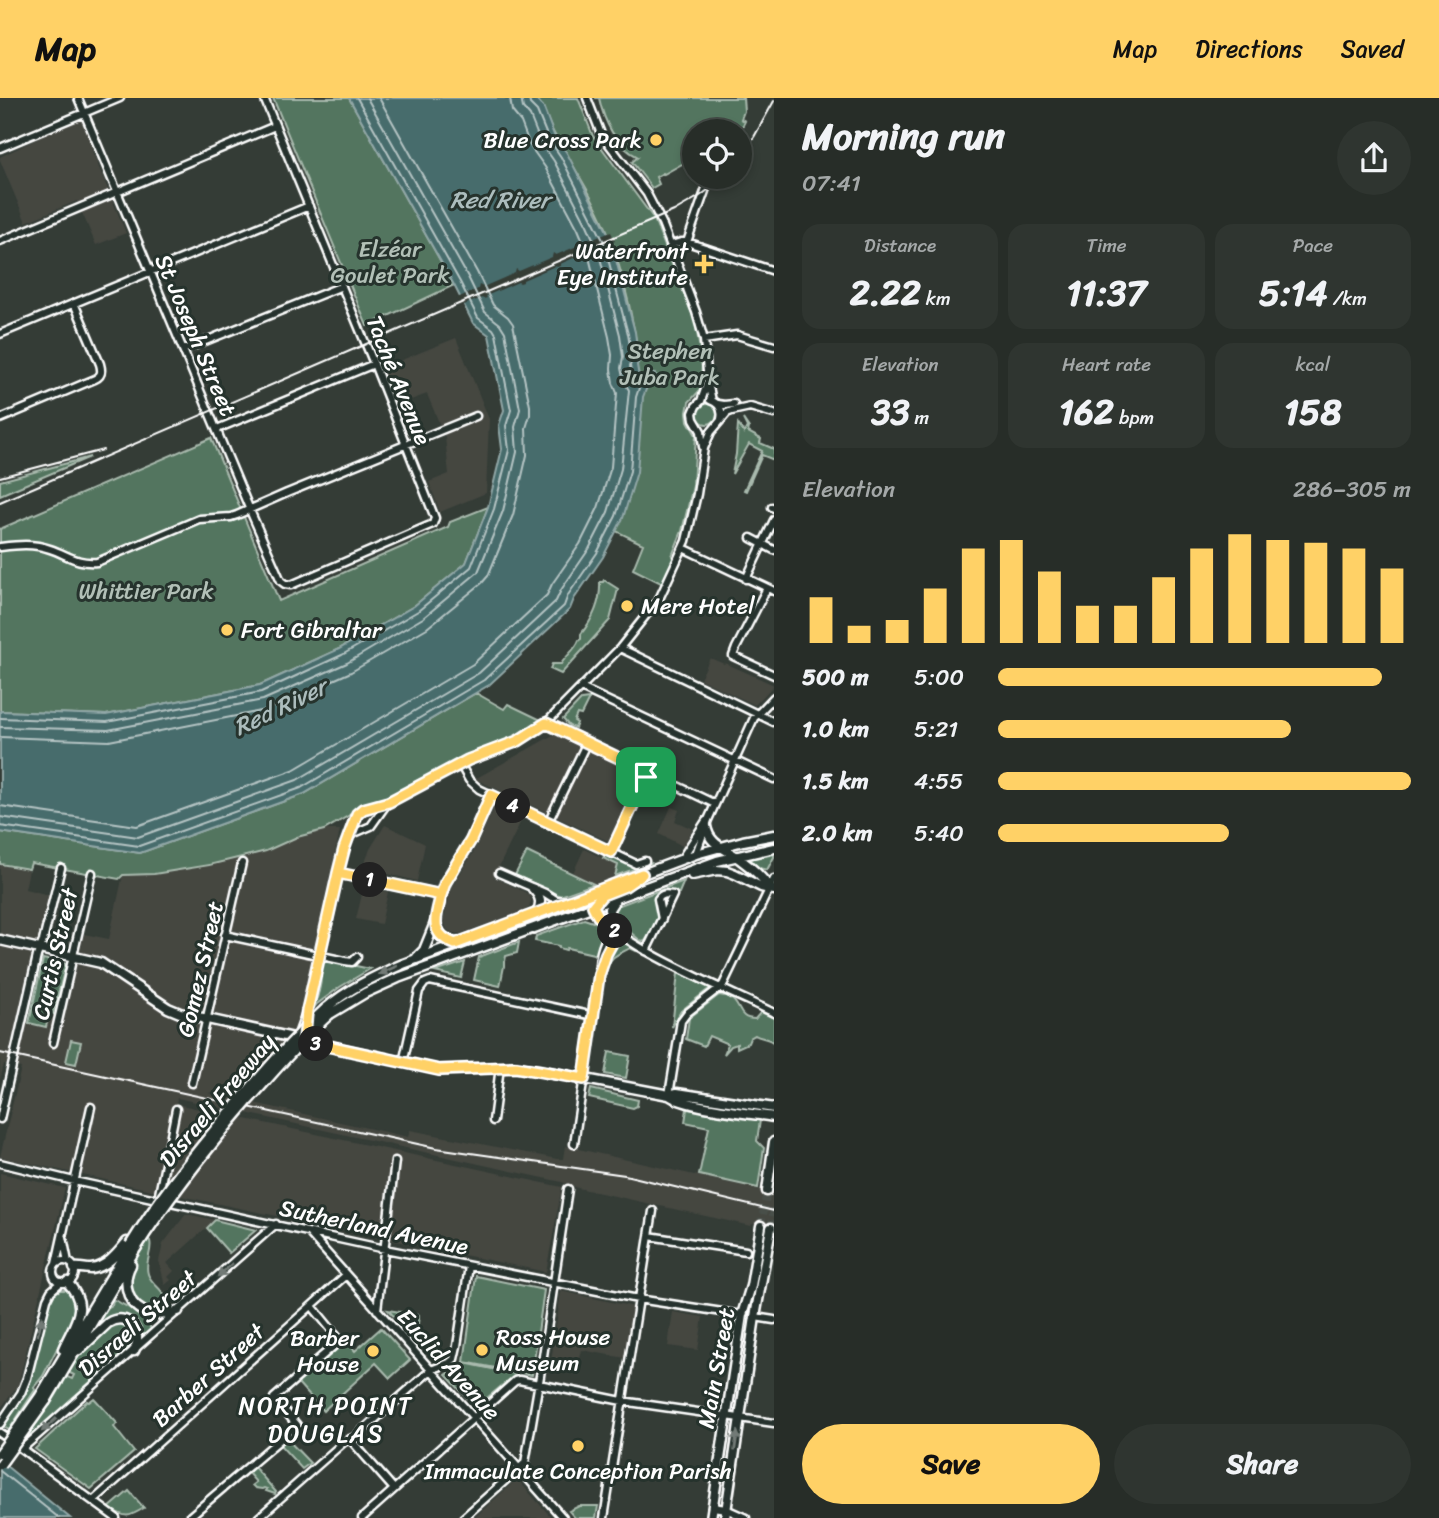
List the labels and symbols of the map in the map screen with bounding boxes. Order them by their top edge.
place label: Blue Cross Park [483,120,642,161]
marker: Blue Cross Park [648,132,664,148]
water label: Red River [450,179,554,221]
park label: Elzéar Goulet Park [330,229,450,296]
place label: Waterfront Eye Institute [557,231,690,298]
street label: St Joseph Street [143,247,248,423]
marker: Waterfront Eye Institute [694,254,714,274]
street label: Taché Avenue [354,309,443,451]
park label: Stephen Juba Park [619,331,720,398]
park label: Whittier Park [78,571,214,612]
place label: Mere Hotel [641,586,755,627]
marker: Mere Hotel [619,598,635,614]
place label: Fort Gibraltar [241,610,383,651]
marker: Fort Gibraltar [219,622,235,638]
water label: Red River [226,664,338,748]
pin [616,747,676,807]
pin: 4 [496,788,530,824]
pin: 1 [352,862,388,898]
street label: Curtis Street [20,883,91,1024]
street label: Gomez Street [165,897,236,1041]
pin: 2 [598,914,632,948]
one-way arrow [377,965,398,976]
street label: Disraeli Freeway [148,1024,286,1177]
pin: 3 [298,1026,334,1062]
street label: Sutherland Avenue [276,1187,472,1268]
street label: Disraeli Street [68,1258,208,1387]
one-way arrow [216,1262,234,1278]
street label: Euclid Avenue [386,1298,511,1431]
street label: Main Street [686,1304,747,1432]
street label: Barber Street [142,1312,276,1438]
one-way arrow [35,1315,46,1337]
place label: Ross House Museum [496,1317,611,1384]
place label: Barber House [290,1318,361,1385]
marker: Ross House Museum [474,1342,490,1358]
marker: Barber House [365,1343,381,1359]
district label: NORTH POINT DOUGLAS [239,1385,413,1455]
one-way arrow [40,1417,58,1433]
one-way arrow [731,1430,742,1452]
marker: Immaculate Conception Parish [570,1438,586,1454]
place label: Immaculate Conception Parish [423,1451,732,1492]

